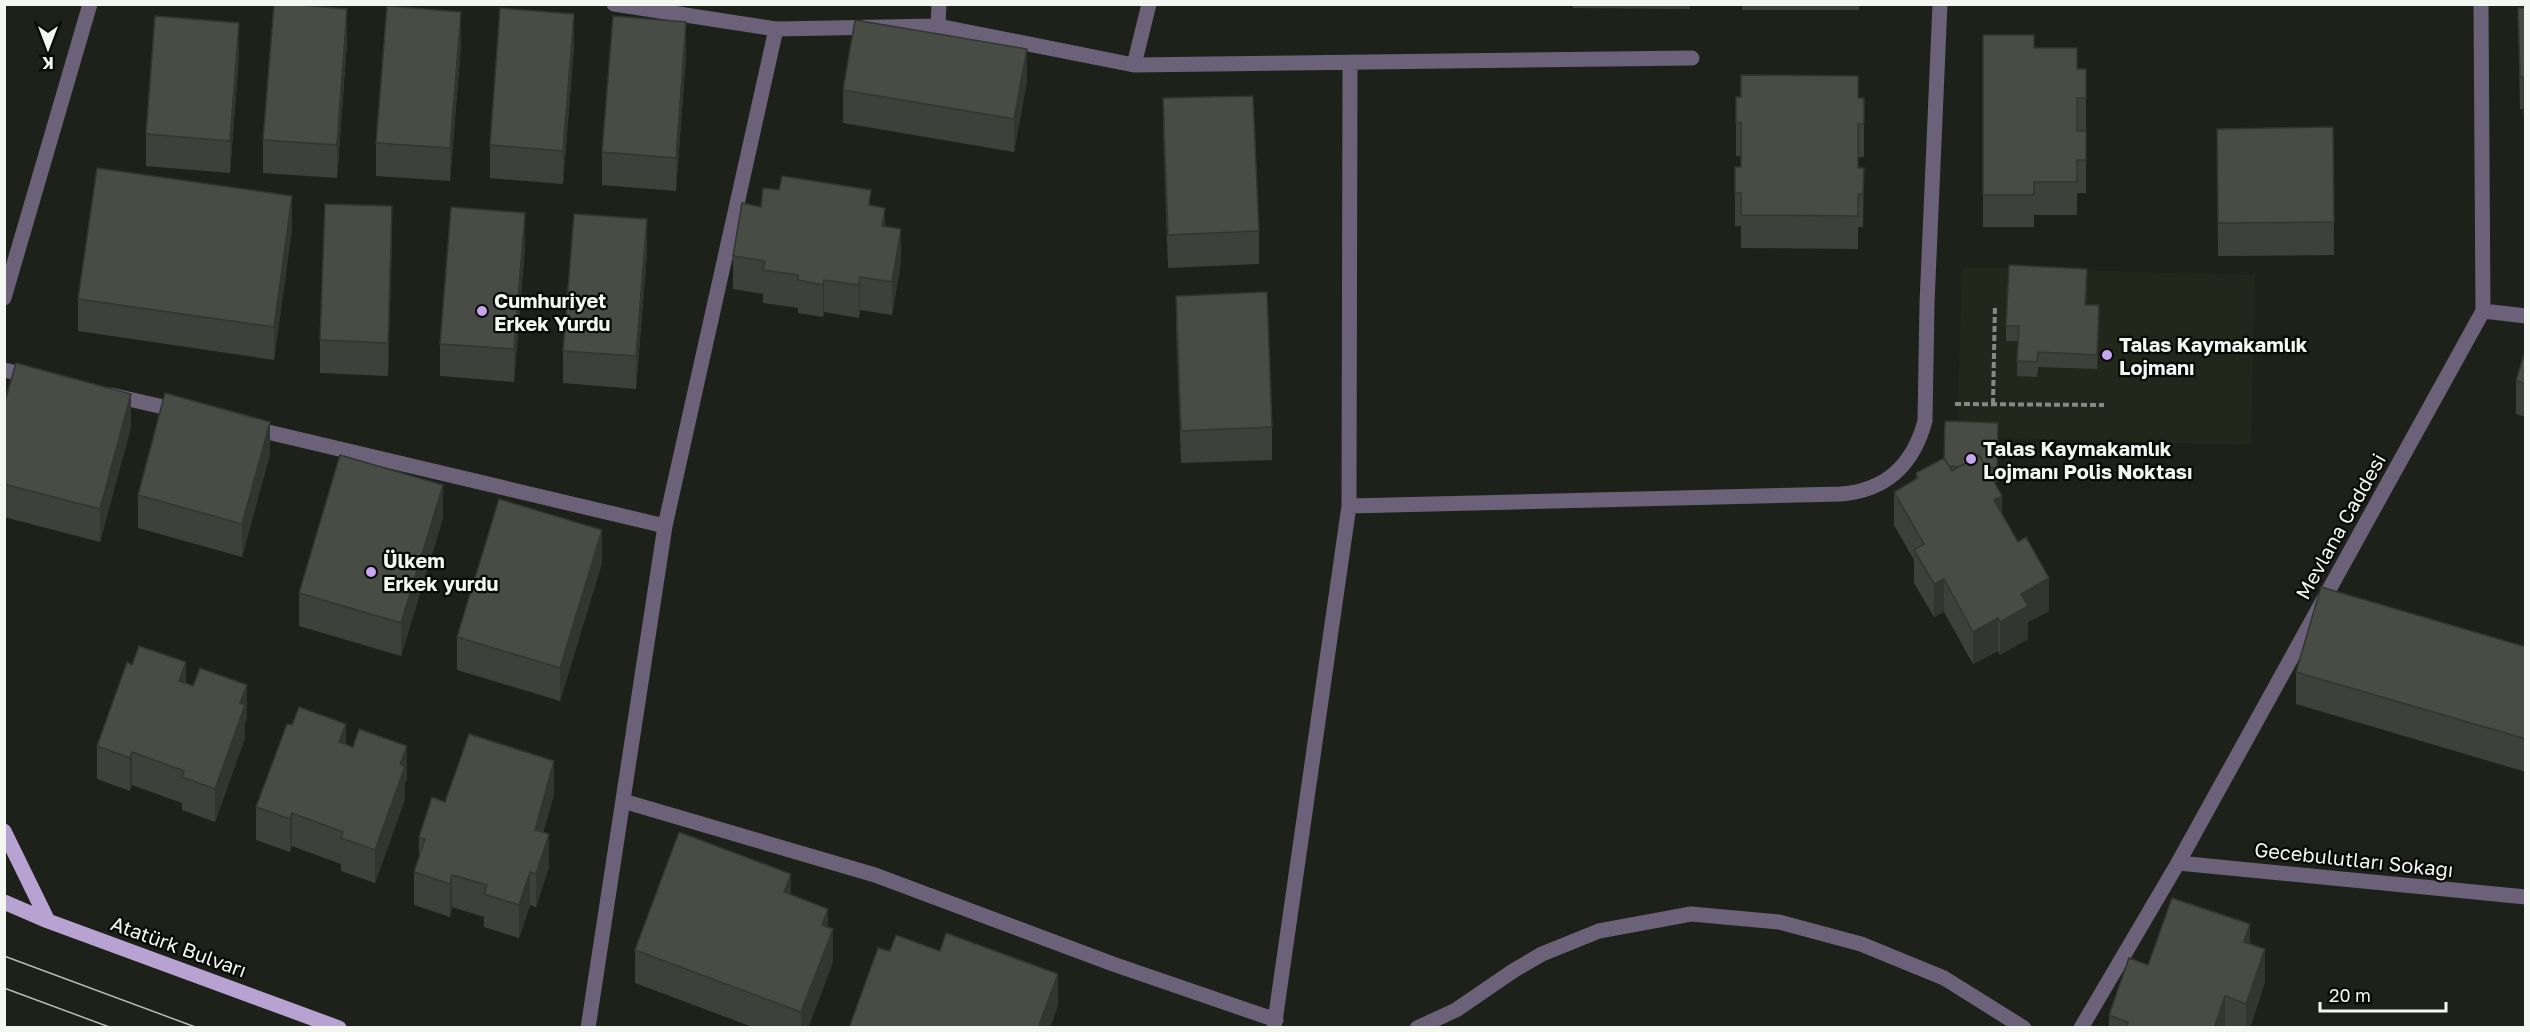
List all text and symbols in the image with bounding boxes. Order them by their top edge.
north arrow [18,18,78,78]
text: K [42,53,54,73]
place label: Cumhuriyet Erkek Yurdu [494,288,611,335]
marker: Cumhuriyet Erkek Yurdu [475,304,489,318]
place label: Talas Kaymakamlık Lojmanı [2119,332,2308,379]
marker: Talas Kaymakamlık Lojmanı [2100,348,2114,362]
place label: Talas Kaymakamlık Lojmanı Polis Noktası [1983,436,2193,483]
street label: Mevlana Caddesi [2290,449,2390,603]
marker: Talas Kaymakamlık Lojmanı Polis Noktası [1964,452,1978,466]
place label: Ülkem Erkek yurdu [383,548,498,595]
marker: Ülkem Erkek yurdu [364,565,378,579]
street label: Gecebulutları Sokağı [2253,837,2455,881]
street label: Atatürk Bulvarı [108,910,250,982]
scale bar [2320,975,2446,1013]
text: 20 m [2329,984,2371,1006]

